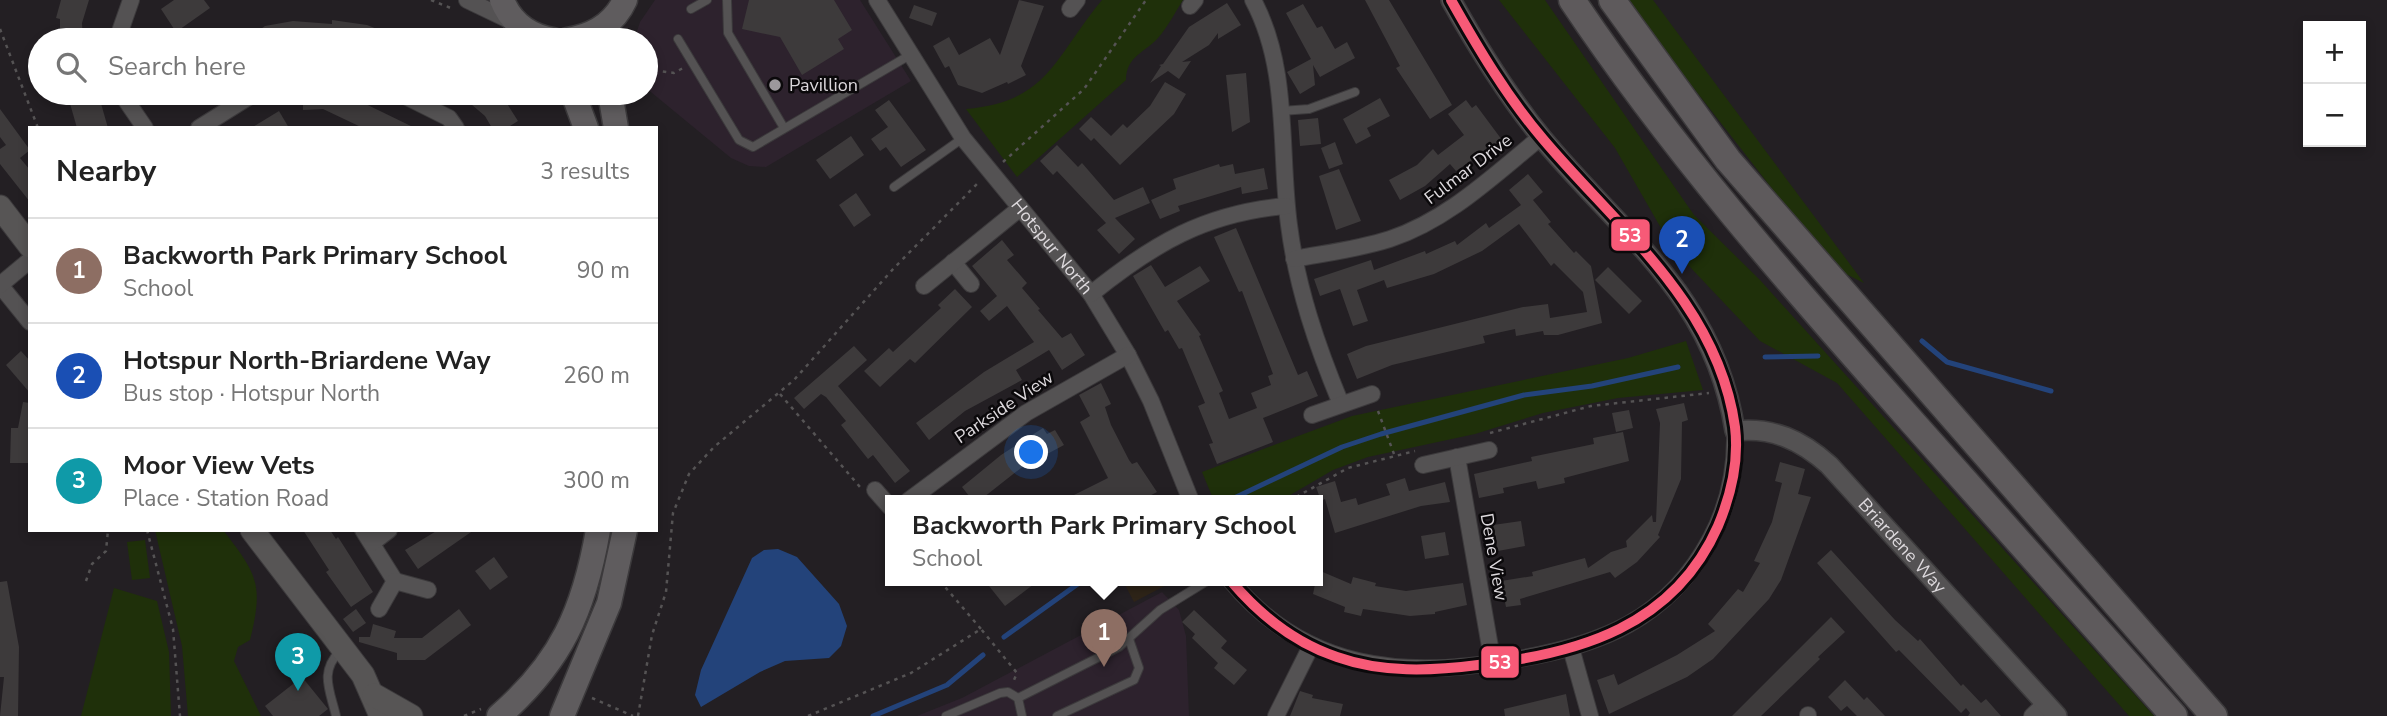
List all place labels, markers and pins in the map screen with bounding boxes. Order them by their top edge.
place label: Pavillion [789,73,858,97]
marker: Pavillion [767,77,783,93]
pin: 2 [1659,216,1705,274]
pin: 1 [1081,609,1127,667]
pin: 3 [275,633,321,691]

